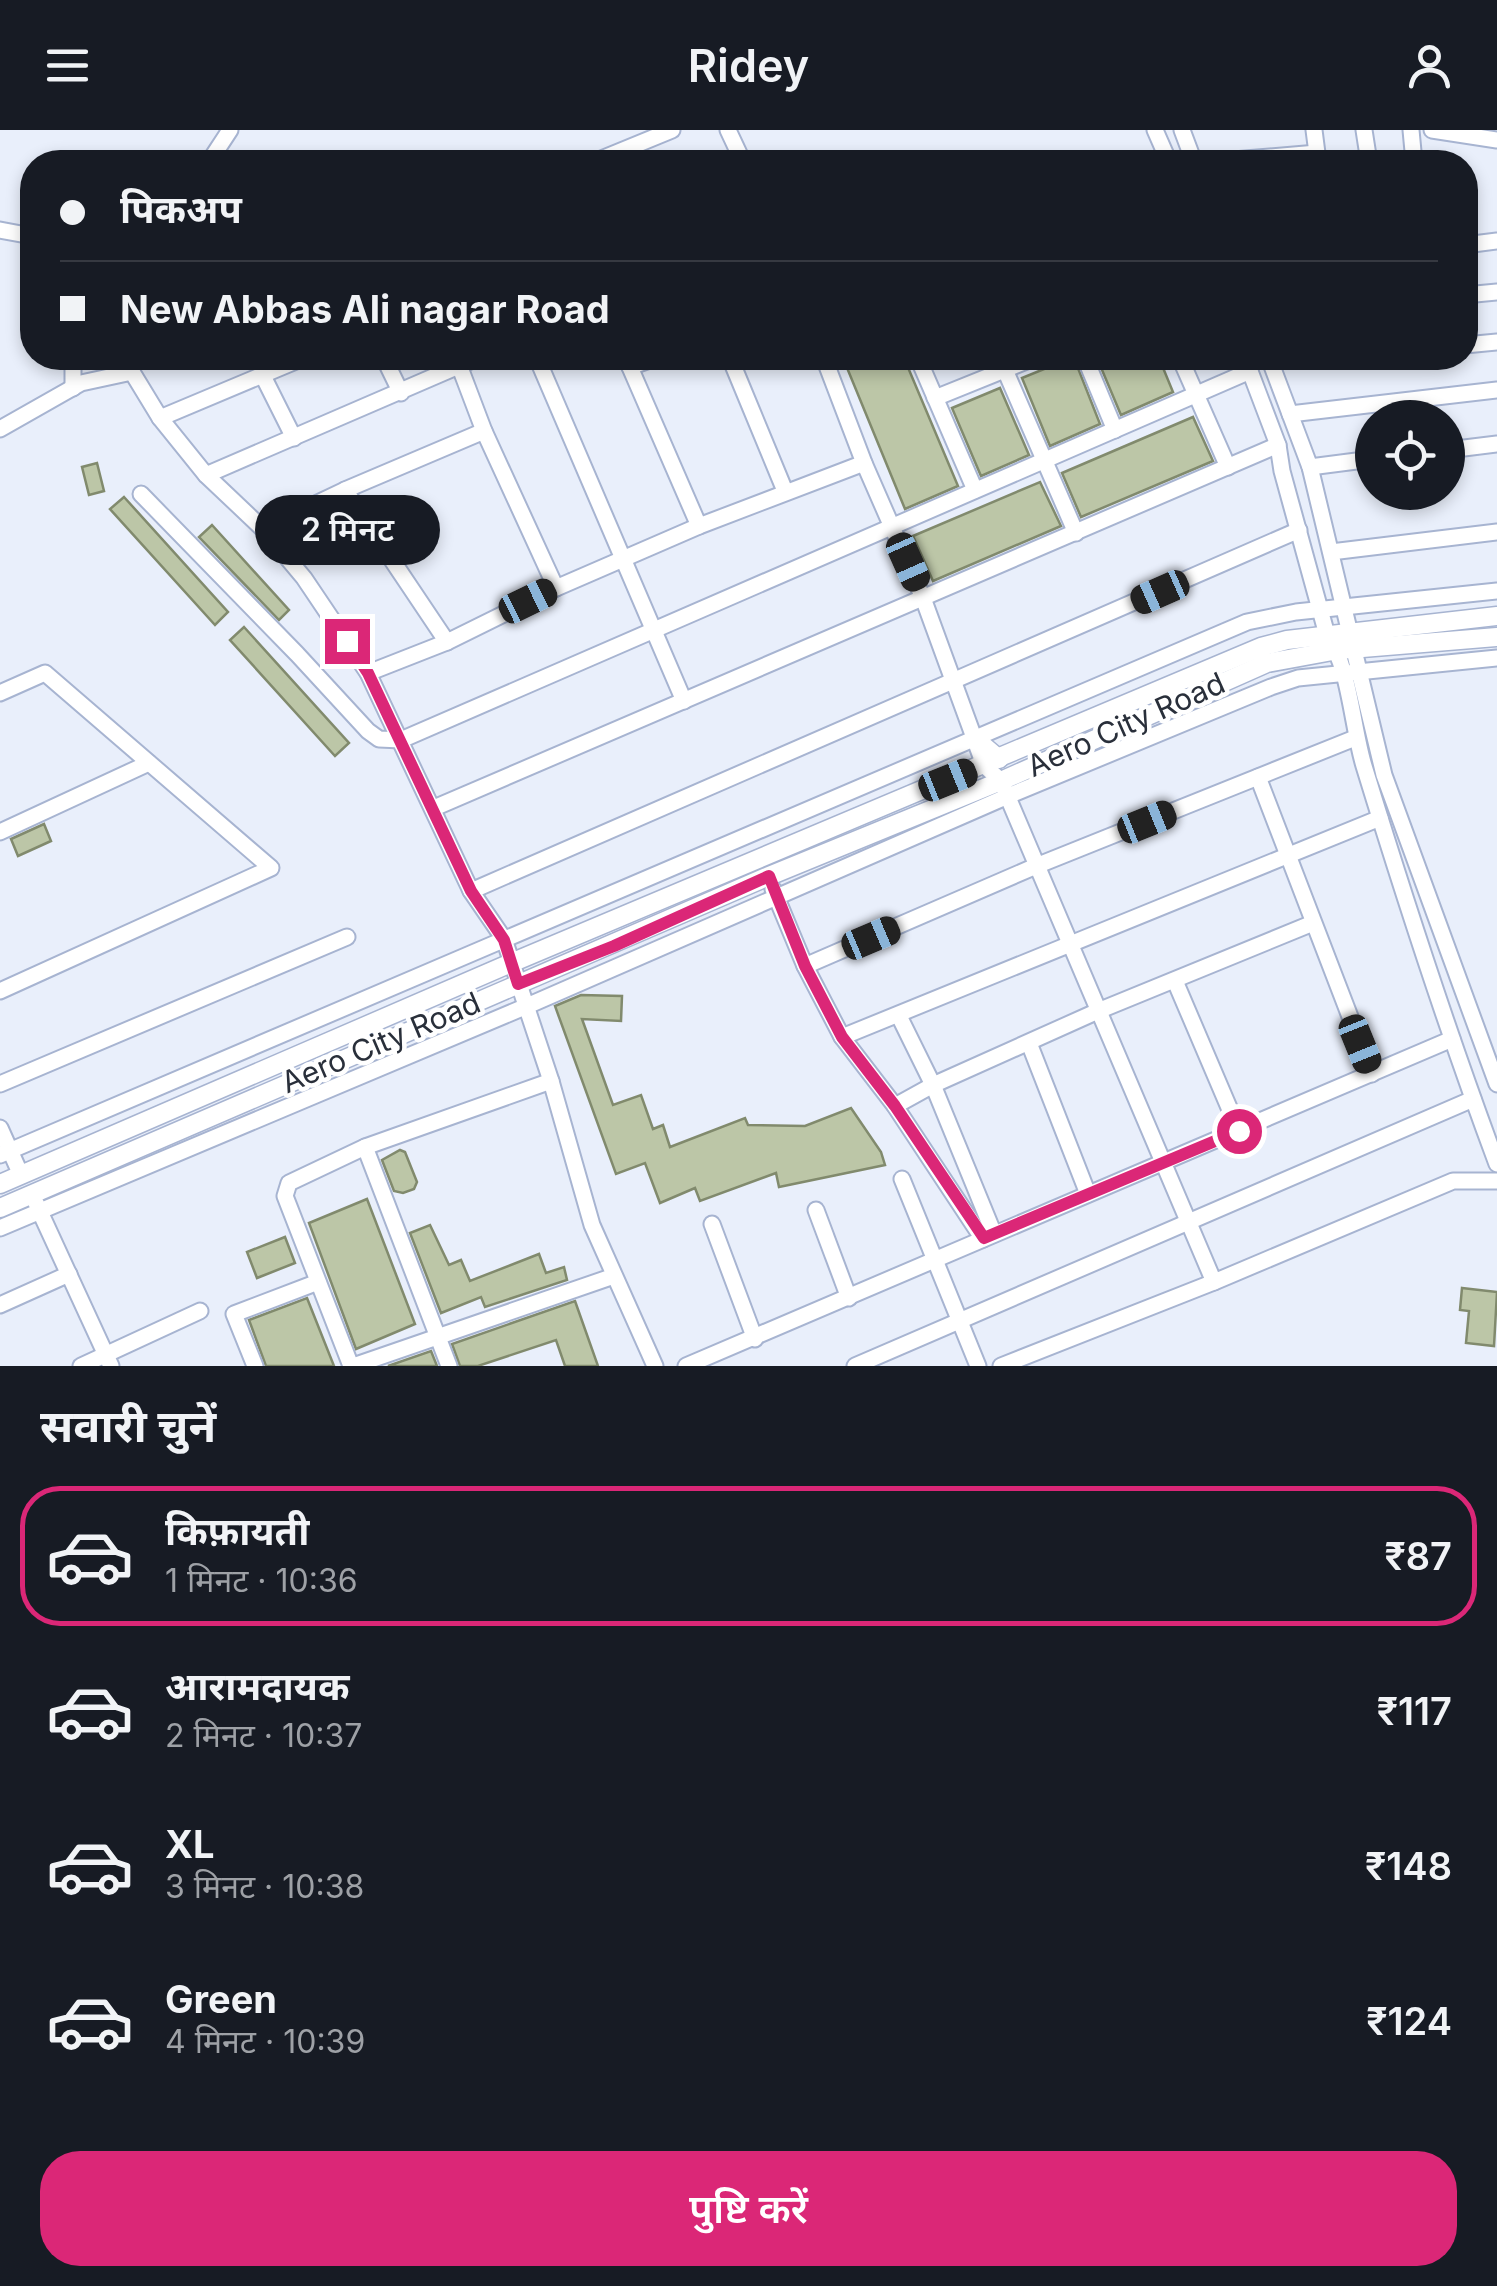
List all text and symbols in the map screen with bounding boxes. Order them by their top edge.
icon: menu [40,38,95,93]
text: Ridey [688,38,809,93]
icon: person [1402,38,1457,93]
text: पिकअप [120,186,242,232]
text: New Abbas Ali nagar Road [120,286,610,332]
map controls [1355,400,1465,510]
button: locate [1355,400,1465,510]
callout: 2 मिनट [255,496,440,566]
text: 2 मिनट [301,510,394,549]
car [882,528,934,596]
car [1126,566,1194,618]
car [494,574,562,628]
route end [325,619,370,664]
street label: Aero City Road [1021,664,1230,784]
car [915,755,981,805]
car [1114,797,1180,847]
car [838,912,904,964]
street label: Aero City Road [276,984,486,1100]
car [1335,1011,1385,1077]
route start [1217,1109,1262,1154]
text: सवारी चुनें [40,1398,216,1453]
text: किफ़ायती [165,1508,309,1554]
icon: car [45,1511,135,1601]
text: ₹87 [1384,1533,1452,1579]
text: 1 मिनट · 10:36 [165,1561,358,1600]
text: आरामदायक [165,1663,349,1709]
icon: car [45,1666,135,1756]
text: ₹117 [1377,1688,1452,1734]
text: 2 मिनट · 10:37 [165,1716,362,1755]
icon: car [45,1821,135,1911]
text: XL [165,1821,215,1867]
text: ₹148 [1365,1843,1452,1889]
text: 3 मिनट · 10:38 [165,1867,364,1906]
icon: car [45,1976,135,2066]
text: Green [165,1976,277,2022]
text: ₹124 [1366,1998,1452,2044]
text: 4 मिनट · 10:39 [165,2022,365,2061]
button: पुष्टि करें [40,2151,1457,2266]

